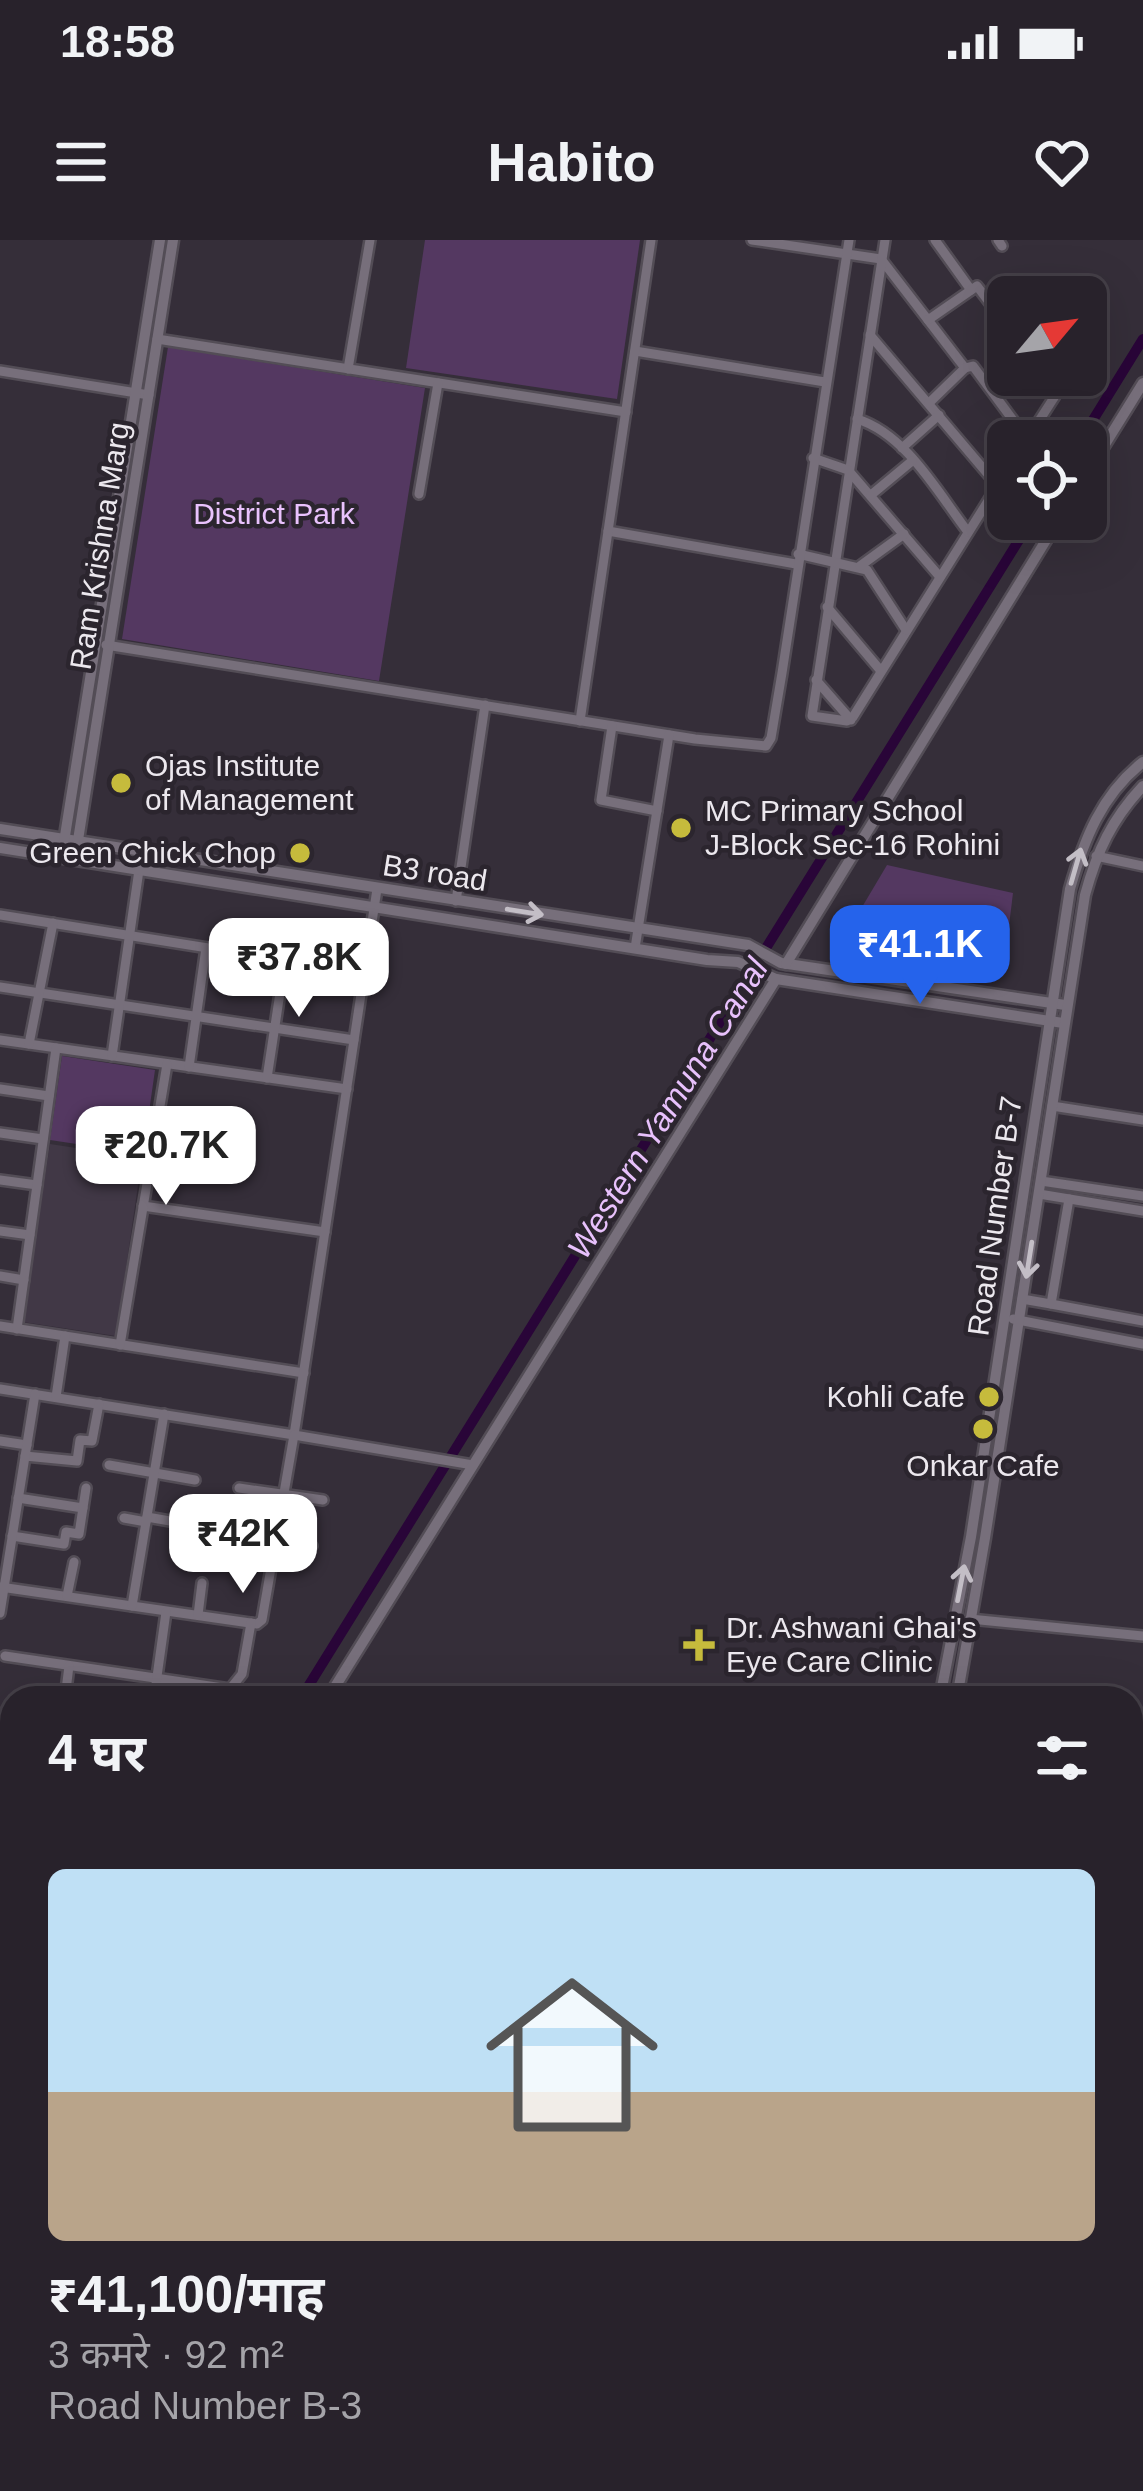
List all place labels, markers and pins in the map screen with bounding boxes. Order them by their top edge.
place label: Ojas Institute of Management [145,749,354,816]
marker: Ojas Institute of Management [108,770,134,796]
place label: MC Primary School J-Block Sec-16 Rohini [705,794,1000,861]
marker: MC Primary School J-Block Sec-16 Rohini [668,815,694,841]
place label: Green Chick Chop [29,836,276,869]
marker: Green Chick Chop [287,840,313,866]
pin: ₹41.1K [822,905,1018,1007]
pin: ₹37.8K [201,918,397,1020]
pin: ₹20.7K [68,1106,264,1208]
place label: Kohli Cafe [827,1380,965,1413]
marker: Kohli Cafe [976,1384,1002,1410]
marker: Onkar Cafe [970,1416,996,1442]
place label: Onkar Cafe [906,1449,1060,1482]
pin: ₹42K [172,1494,314,1596]
place label: Dr. Ashwani Ghai's Eye Care Clinic [726,1611,977,1678]
marker: Dr. Ashwani Ghai's Eye Care Clinic [683,1629,715,1661]

